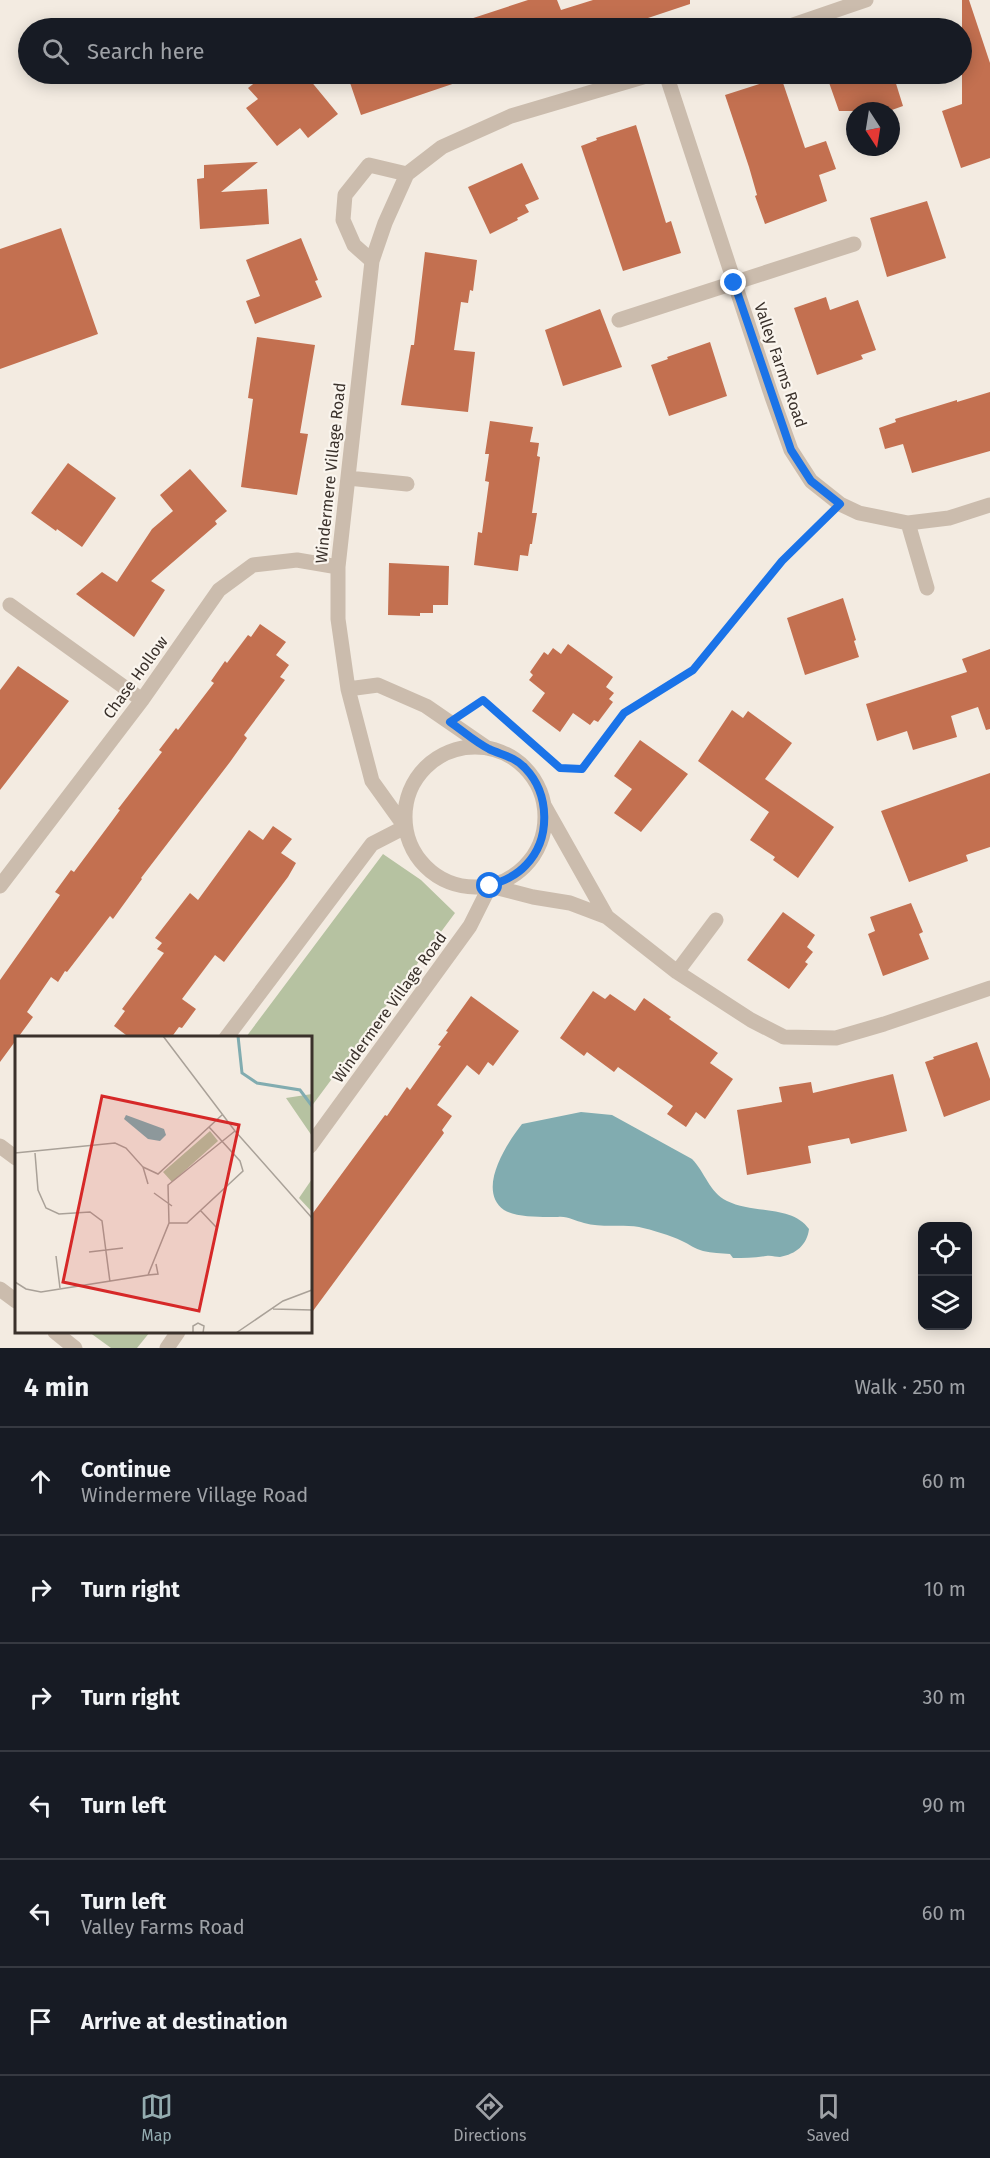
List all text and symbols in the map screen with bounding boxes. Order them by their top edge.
search box [18,18,972,84]
icon: search [39,35,72,68]
text: Search here [87,38,205,65]
north arrow [846,102,900,156]
route end [720,269,746,295]
street label: Valley Farms Road [750,300,811,430]
street label: Windermere Village Road [312,382,349,564]
street label: Chase Hollow [99,632,172,722]
route start [476,872,502,898]
street label: Windermere Village Road [328,928,451,1086]
inset map [15,1036,312,1333]
map controls [918,1222,972,1330]
button: locate [918,1222,972,1276]
button: layers [918,1276,972,1330]
text: 4 min [24,1372,89,1403]
text: Walk · 250 m [854,1375,966,1399]
text: Continue [81,1456,171,1483]
icon: ahead [24,1465,57,1498]
text: 60 m [922,1469,966,1493]
text: Windermere Village Road [81,1483,308,1507]
icon: right [24,1573,57,1606]
text: Turn right [81,1576,180,1603]
text: 10 m [924,1577,966,1601]
icon: right [24,1681,57,1714]
text: Turn right [81,1684,180,1711]
text: 30 m [922,1685,966,1709]
icon: left [24,1789,57,1822]
text: Turn left [81,1792,166,1819]
text: 90 m [922,1793,966,1817]
text: Turn left [81,1888,166,1915]
icon: left [24,1897,57,1930]
text: 60 m [922,1901,966,1925]
text: Valley Farms Road [81,1915,245,1939]
icon: arrive [24,2005,57,2038]
text: Arrive at destination [81,2008,288,2035]
tab: Map [140,2090,173,2145]
tab: Directions [453,2090,527,2145]
tab: Saved [807,2090,850,2145]

